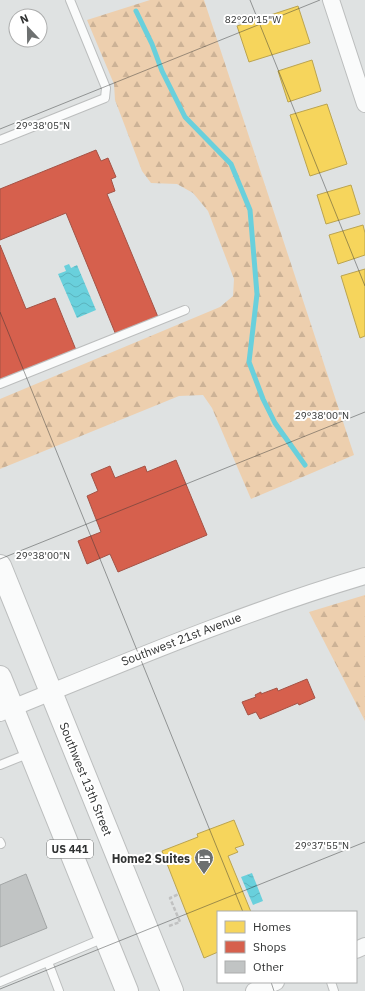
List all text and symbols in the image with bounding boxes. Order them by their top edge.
north arrow [8,8,48,48]
text: N [18,11,31,27]
text: 82°20'15"W [225,13,281,26]
text: 29°38'05"N [16,119,70,132]
text: 29°38'00"N [295,409,349,422]
text: 29°38'00"N [16,549,70,562]
street label: Southwest 21st Avenue [119,609,243,669]
street label: Southwest 13th Street [56,720,116,838]
text: 29°37'55"N [295,839,349,852]
road number: US 441 [47,840,93,858]
hotel icon: Home2 Suites [193,847,215,875]
place label: Home2 Suites [112,851,190,866]
legend [217,911,357,983]
text: Homes [253,919,291,934]
text: Shops [253,939,286,954]
text: Other [253,959,284,974]

